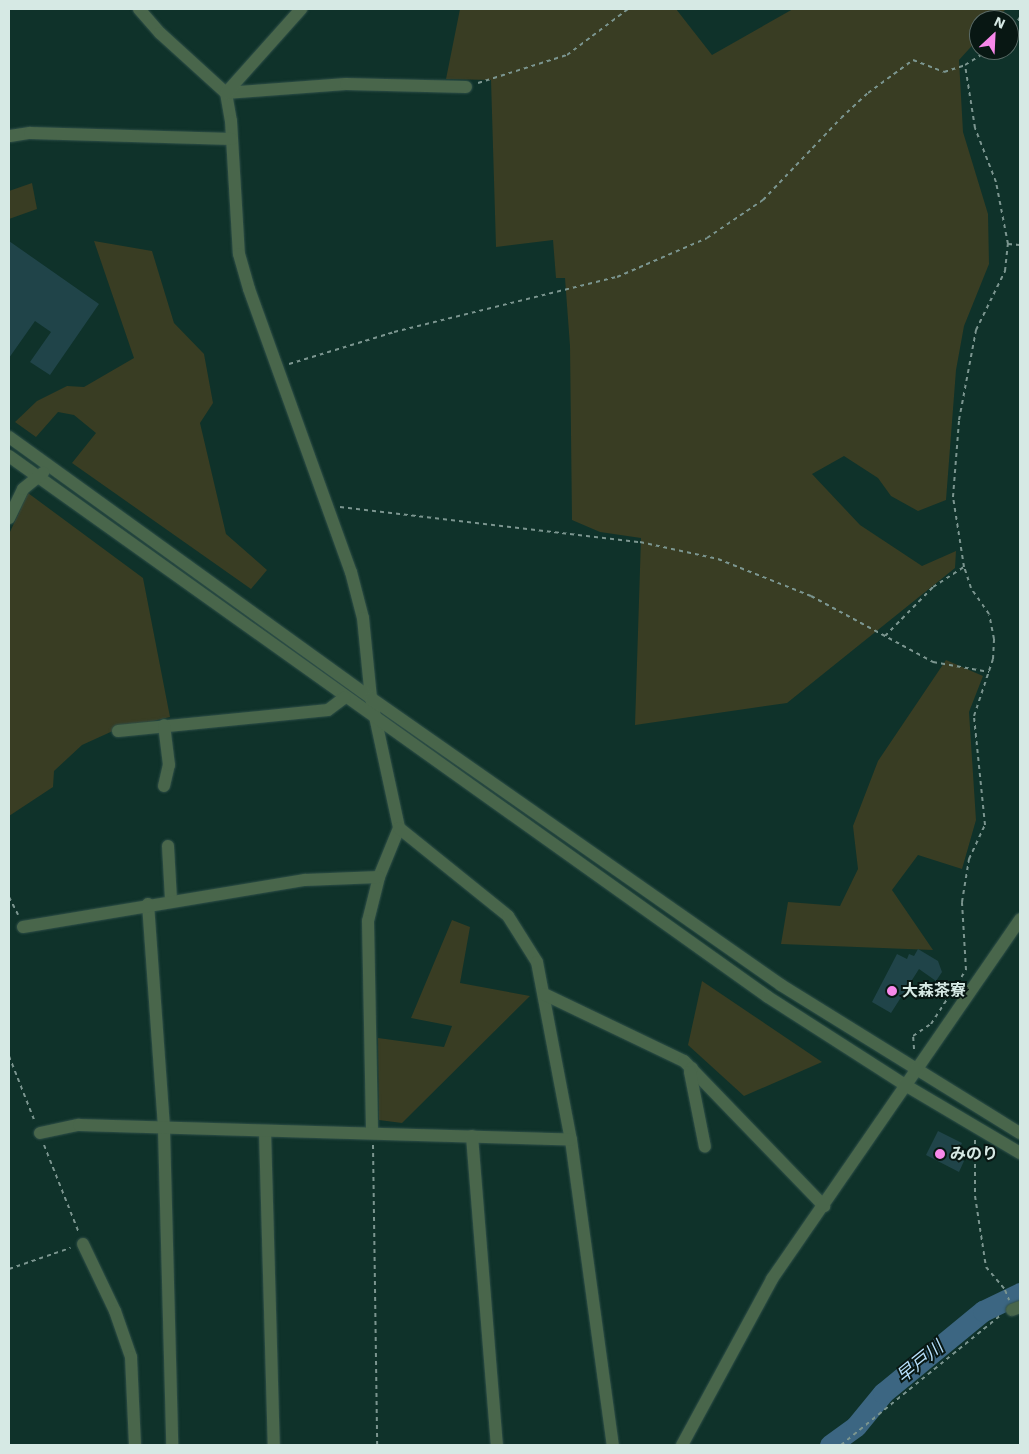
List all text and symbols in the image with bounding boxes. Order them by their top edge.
north arrow [969,10,1019,60]
text: N [992,13,1008,32]
place label: 大森茶寮 [902,981,966,1001]
marker: 大森茶寮 [886,985,898,997]
place label: みのり [950,1144,998,1164]
marker: みのり [934,1148,946,1160]
water label: 早戸川 [892,1337,948,1387]

